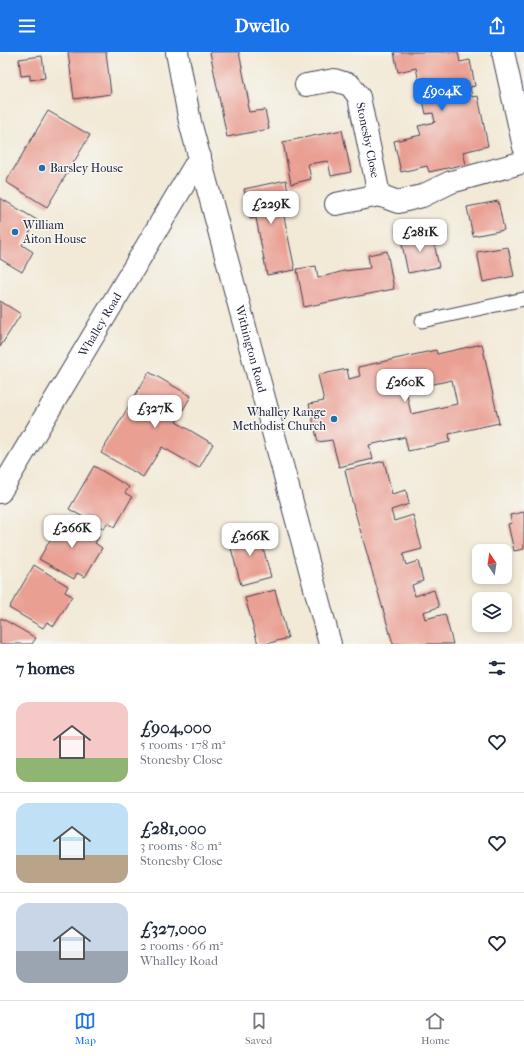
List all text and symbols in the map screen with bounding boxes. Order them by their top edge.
icon: menu [16,15,38,37]
icon: share [486,15,508,37]
text: Dwello [235,16,289,37]
pin: £904K [414,78,470,112]
text: £904K [422,83,462,98]
street label: Stonesby Close [353,101,382,179]
place label: Barsley House [50,161,123,175]
marker: Barsley House [37,163,47,173]
pin: £229K [243,191,299,225]
text: £229K [252,196,290,211]
place label: William Aiton House [22,218,87,246]
pin: £281K [392,219,448,253]
text: £281K [402,224,438,239]
marker: William Aiton House [10,227,20,237]
street label: Whalley Road [75,290,125,360]
street label: Withington Road [232,303,269,394]
pin: £260K [377,369,433,403]
text: £260K [385,374,425,389]
pin: £327K [127,395,183,429]
text: £327K [137,400,173,415]
place label: Whalley Range Methodist Church [232,405,326,433]
marker: Whalley Range Methodist Church [329,414,339,424]
pin: £266K [44,515,100,549]
text: £266K [53,520,91,535]
pin: £266K [222,523,278,557]
text: £266K [231,528,269,543]
north arrow [472,544,512,584]
map controls [472,544,512,632]
button: layers [472,592,512,632]
icon: filters [486,657,508,679]
text: 7 homes [16,658,75,678]
text: £904,000 [140,717,212,737]
icon: home [48,718,96,766]
icon: heart [486,731,508,753]
text: 5 rooms · 178 m² [140,737,226,752]
text: Stonesby Close [140,752,223,767]
text: £281,000 [140,818,206,838]
icon: home [48,819,96,867]
icon: heart [486,832,508,854]
text: 3 rooms · 80 m² [140,838,221,853]
text: Stonesby Close [140,853,223,868]
text: £327,000 [140,918,207,938]
icon: home [48,919,96,967]
icon: heart [486,932,508,954]
text: 2 rooms · 66 m² [140,938,223,953]
text: Whalley Road [140,953,218,968]
tab: Map [74,1010,96,1047]
tab: Saved [245,1010,272,1047]
tab: Home [421,1010,450,1047]

